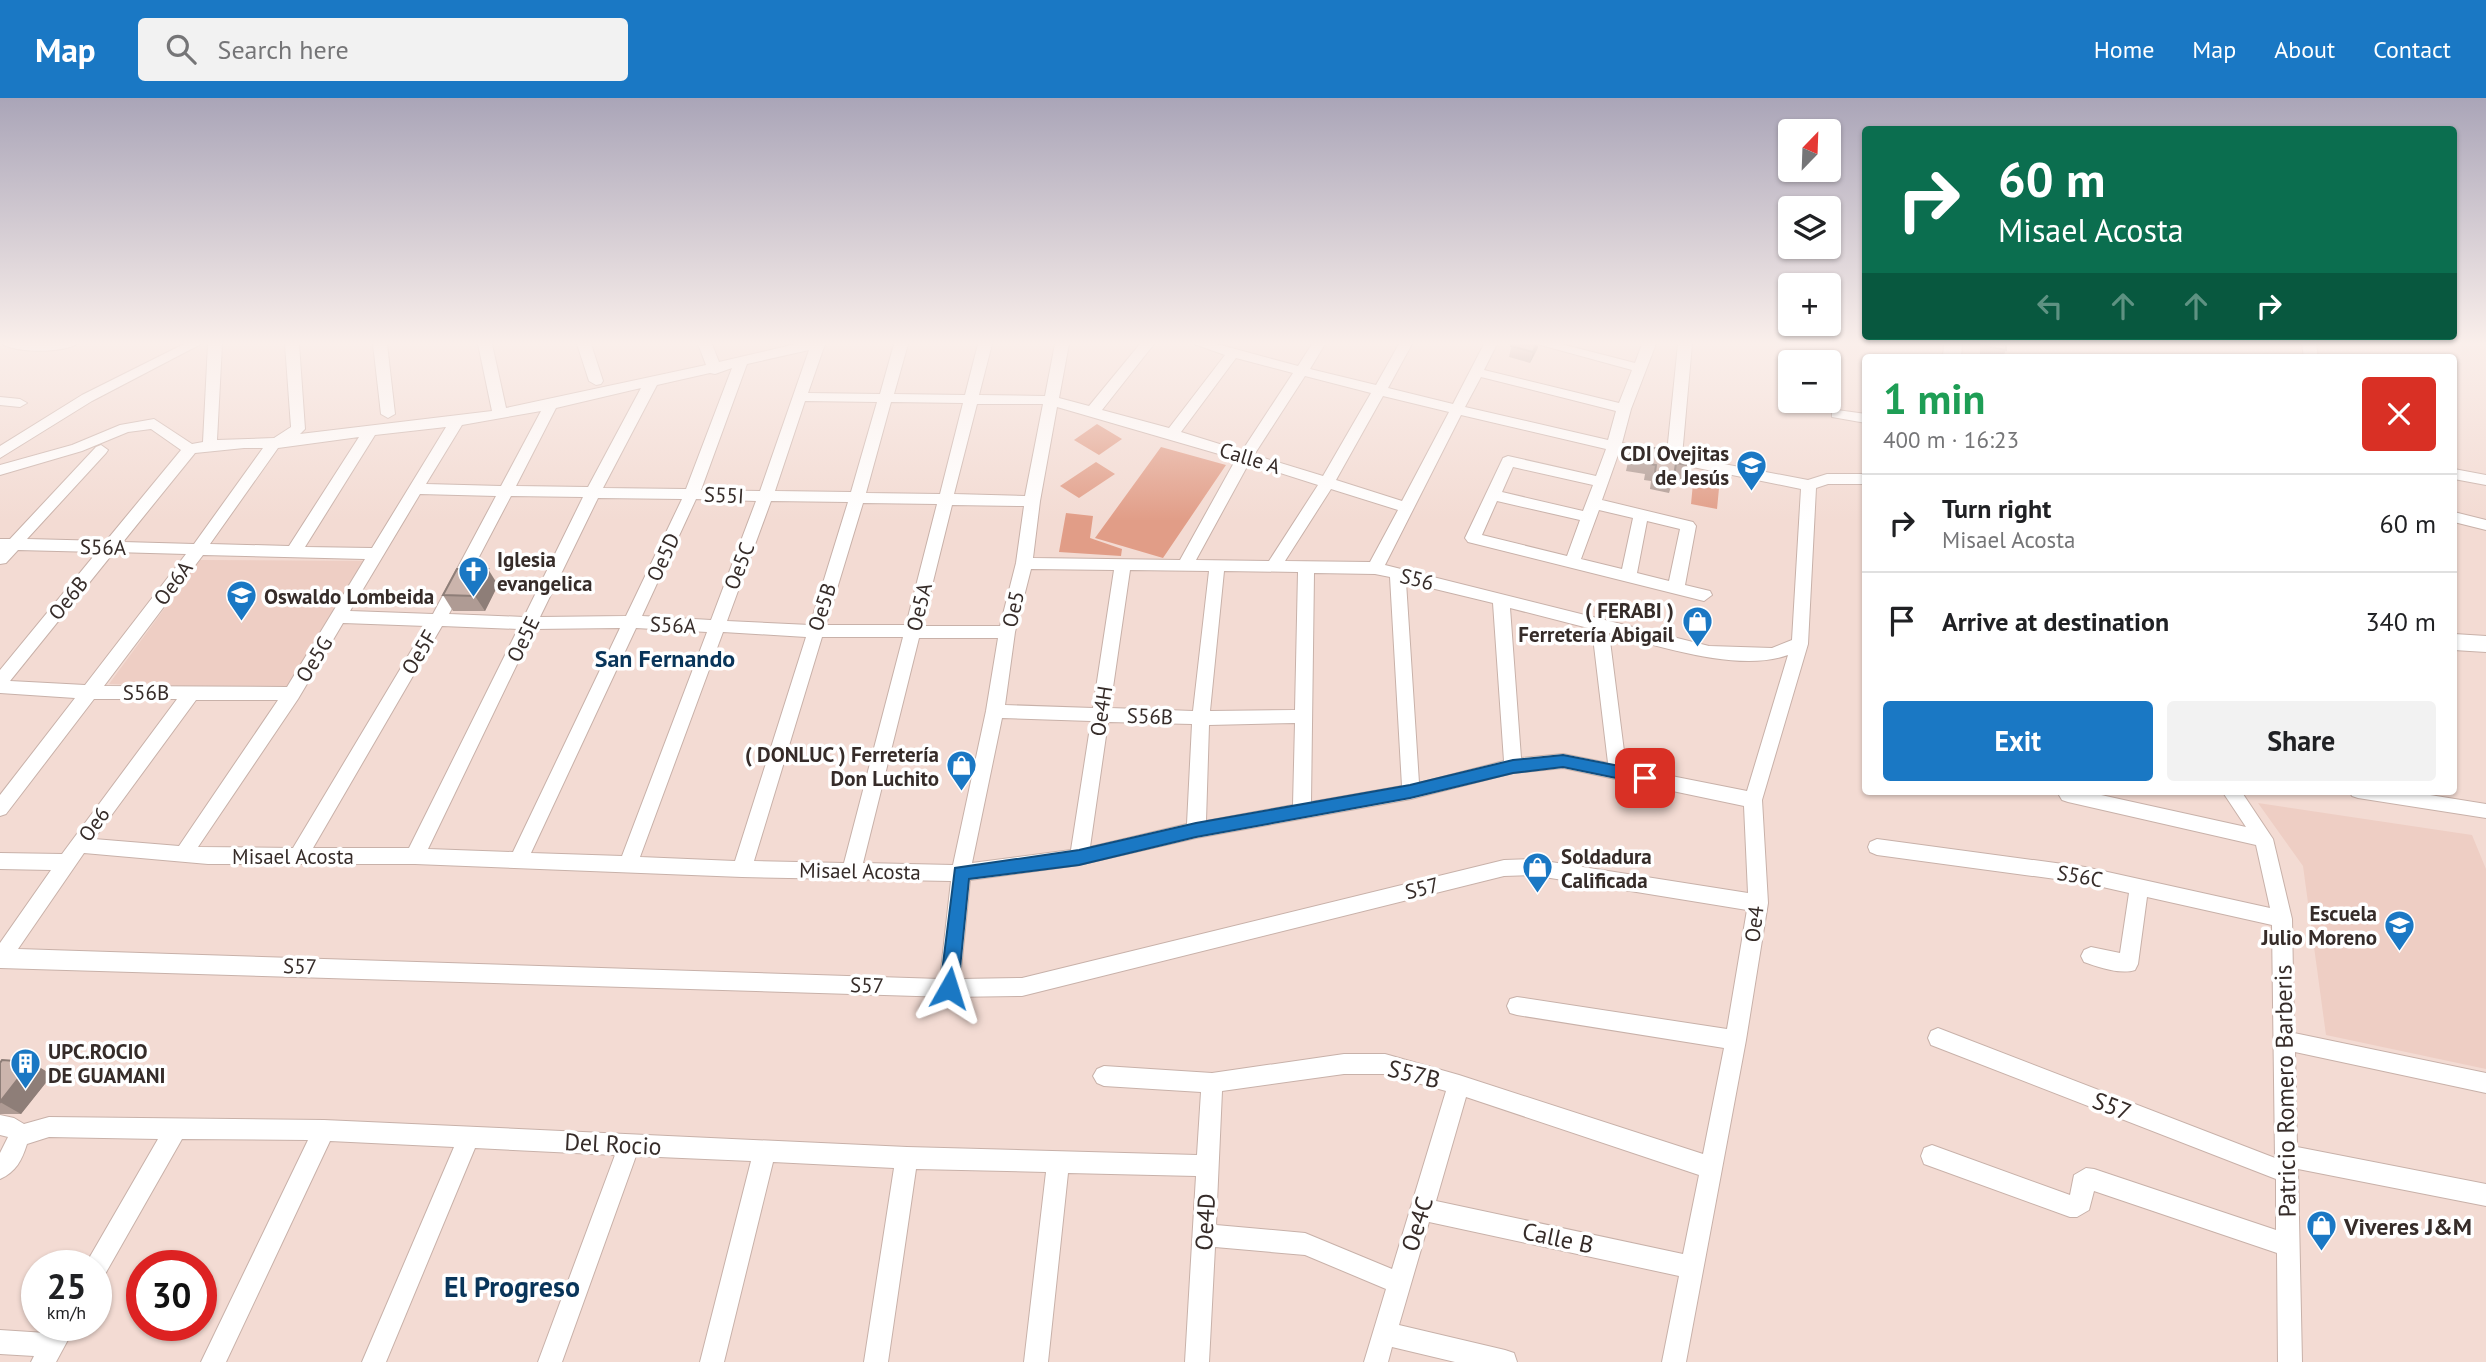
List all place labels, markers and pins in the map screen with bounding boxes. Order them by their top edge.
place label: CDI Ovejitas de Jesús [1620,440,1729,491]
school or university icon: CDI Ovejitas de Jesús [1735,448,1769,492]
place label: Iglesia evangelica [497,546,593,597]
church icon: Iglesia evangelica [457,554,491,598]
school or university icon: Oswaldo Lombeida [224,579,258,623]
place label: Oswaldo Lombeida [264,583,434,610]
place label: ( FERABI ) Ferretería Abigail [1518,597,1675,648]
shop icon: ( FERABI ) Ferretería Abigail [1680,605,1714,649]
place label: ( DONLUC ) Ferretería Don Luchito [745,741,939,792]
pin [1615,748,1675,808]
shop icon: ( DONLUC ) Ferretería Don Luchito [945,749,979,793]
place label: Soldadura Calificada [1561,843,1652,894]
shop icon: Soldadura Calificada [1521,851,1555,895]
place label: Escuela Julio Moreno [2260,900,2377,951]
school or university icon: Escuela Julio Moreno [2383,908,2417,952]
place label: UPC.ROCIO DE GUAMANI [48,1038,166,1089]
building icon: UPC.ROCIO DE GUAMANI [8,1046,42,1090]
shop icon: Viveres J&M [2304,1209,2338,1253]
place label: Viveres J&M [2343,1211,2472,1242]

